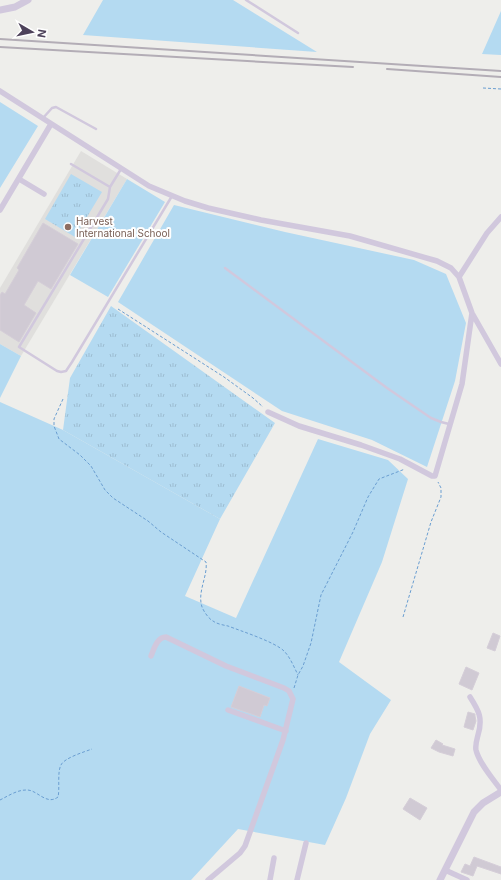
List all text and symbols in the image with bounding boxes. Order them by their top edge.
north arrow [12,12,52,52]
text: N [34,28,49,39]
place label: Harvest International School [76,215,170,239]
marker: Harvest International School [63,222,73,232]

